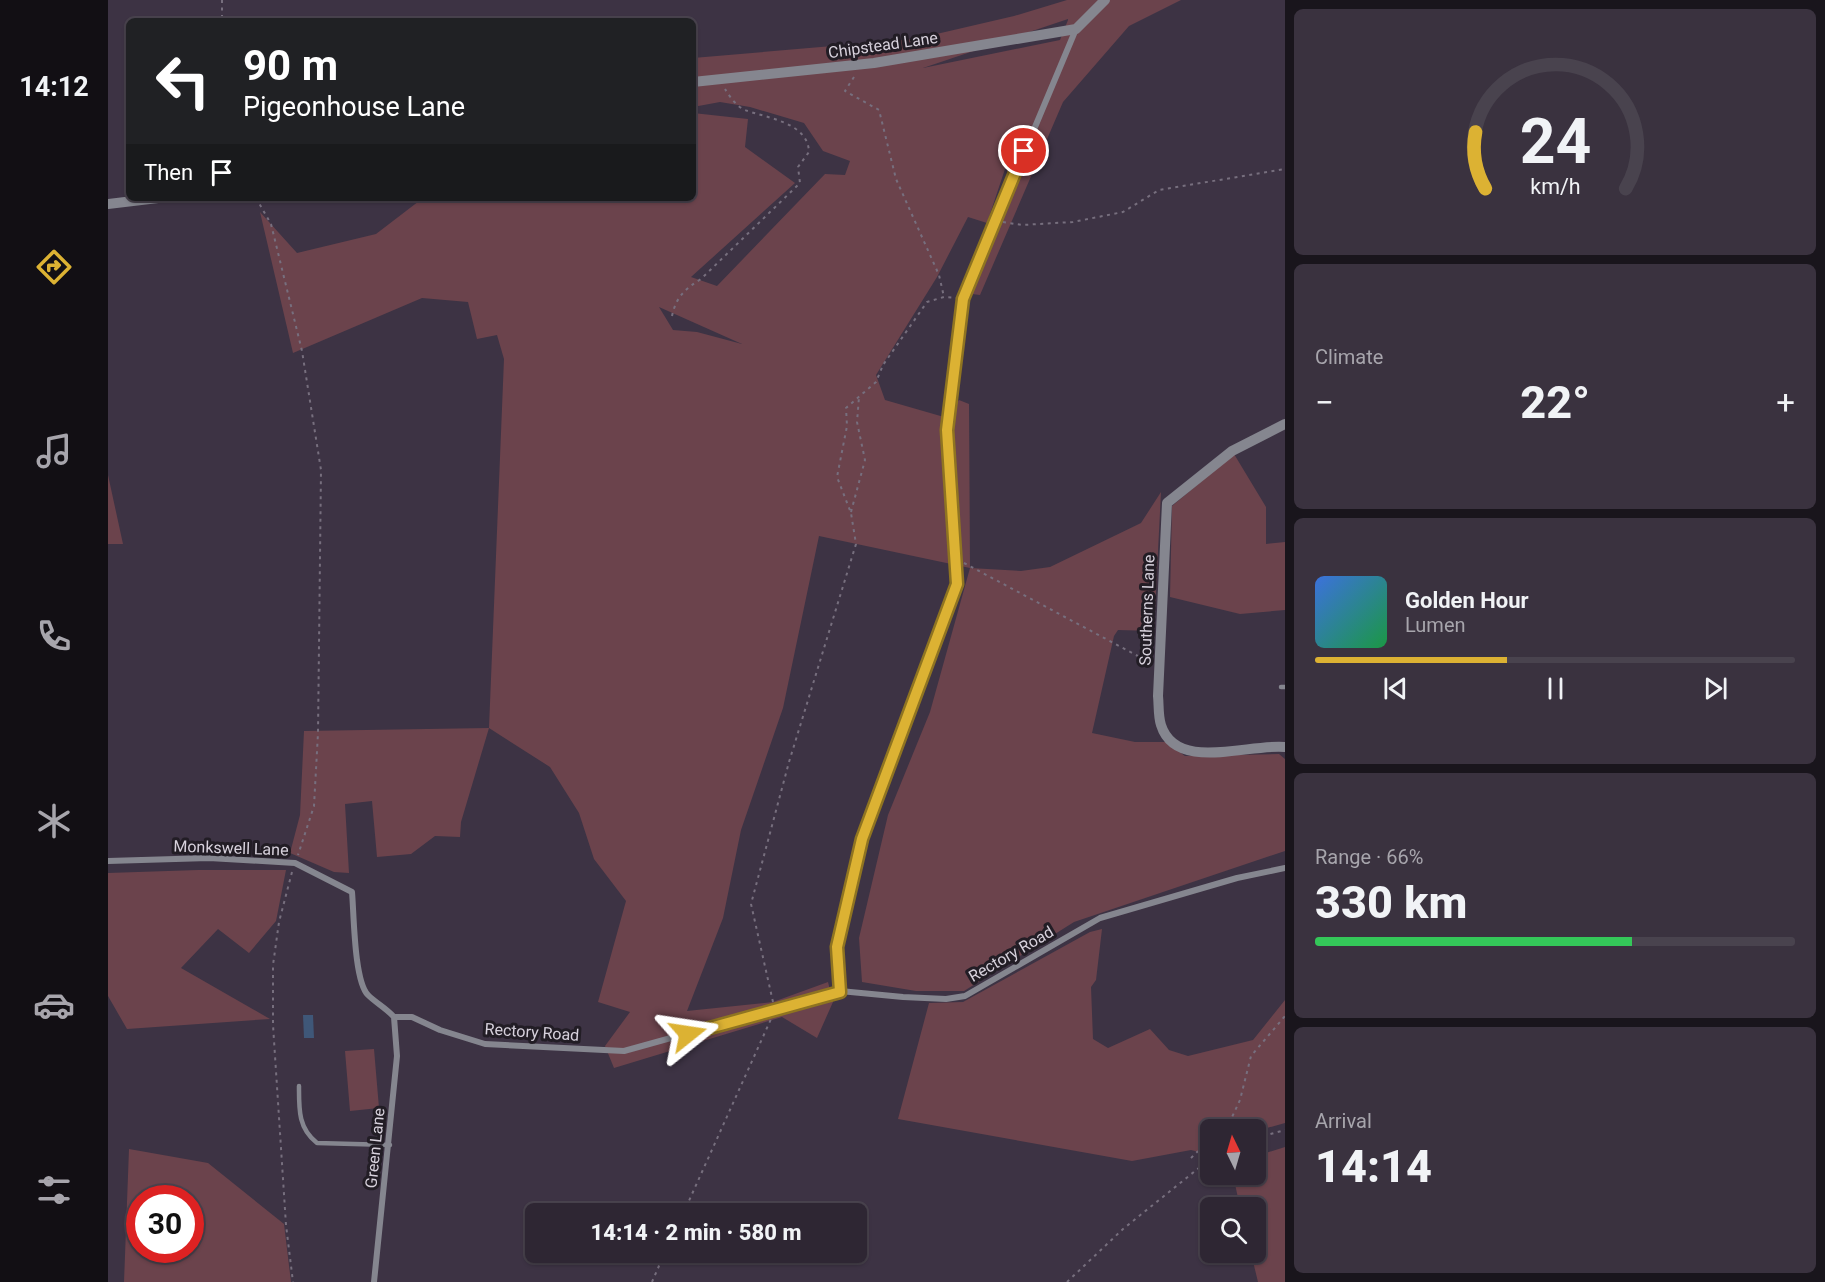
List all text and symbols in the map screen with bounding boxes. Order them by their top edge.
street label: Chipstead Lane [827,28,939,62]
text: 90 m [243,41,338,90]
icon: left [144,42,222,120]
text: 14:12 [19,71,89,103]
text: Pigeonhouse Lane [243,91,465,123]
text: 24 [1519,105,1591,178]
pin [998,125,1049,176]
icon: arrive [1007,134,1040,167]
icon: arrive [205,156,238,189]
text: Then [144,160,193,185]
text: km/h [1530,174,1580,199]
icon: directions [33,246,75,288]
text: Climate [1315,345,1383,369]
text: 22° [1520,376,1590,429]
text: − [1315,383,1334,422]
text: + [1776,383,1795,422]
icon: music [33,430,75,472]
street label: Southerns Lane [1136,554,1158,666]
text: Golden Hour [1405,588,1529,613]
text: Lumen [1405,613,1466,637]
icon: phone [33,615,75,657]
icon: previous [1379,672,1412,705]
icon: pause [1539,672,1572,705]
icon: next [1699,672,1732,705]
icon: climate [33,800,75,842]
street label: Monkswell Lane [173,836,289,860]
text: Range · 66% [1315,845,1423,869]
text: 330 km [1315,876,1467,929]
street label: Rectory Road [965,922,1057,986]
icon: car [33,984,75,1026]
position arrow [656,1002,720,1066]
street label: Rectory Road [484,1019,580,1045]
street label: Green Lane [361,1107,389,1189]
text: Arrival [1315,1109,1372,1133]
north arrow [1200,1119,1266,1185]
map controls [1200,1119,1266,1263]
text: 14:14 [1315,1140,1432,1193]
icon: filters [33,1169,75,1211]
speed limit sign: 30 [126,1185,204,1263]
button: search [1200,1197,1266,1263]
text: 14:14 · 2 min · 580 m [591,1220,801,1245]

